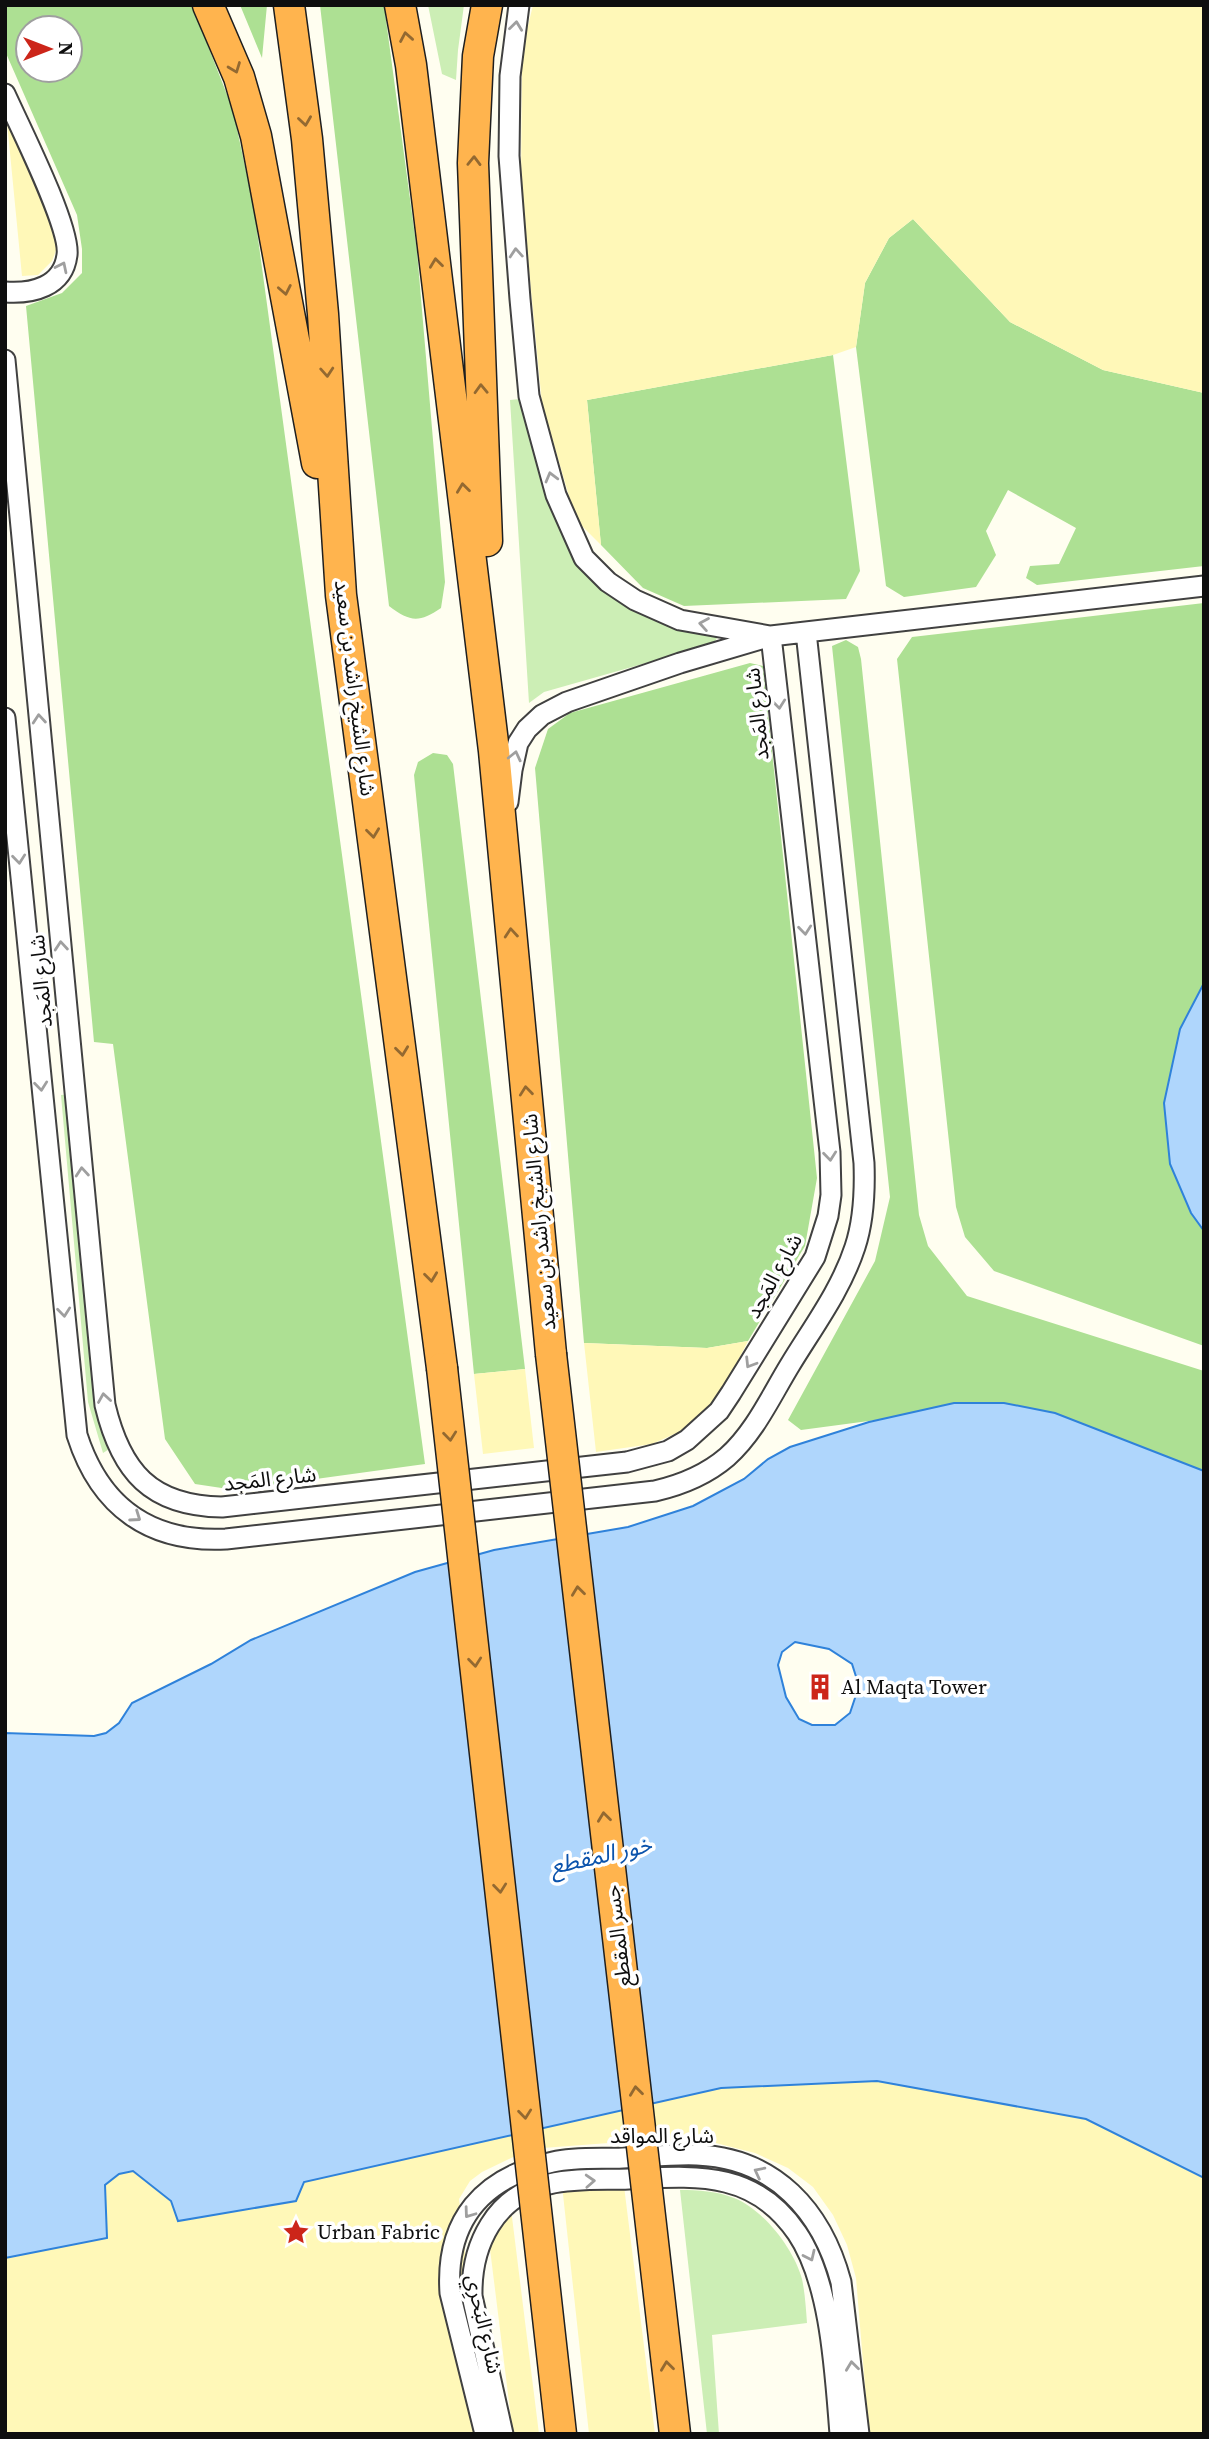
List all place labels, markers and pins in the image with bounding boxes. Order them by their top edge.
building icon: Al Maqta Tower [805,1672,835,1702]
place label: Al Maqta Tower [841,1672,987,1701]
place icon: Urban Fabric [281,2217,311,2247]
place label: Urban Fabric [317,2217,440,2246]

